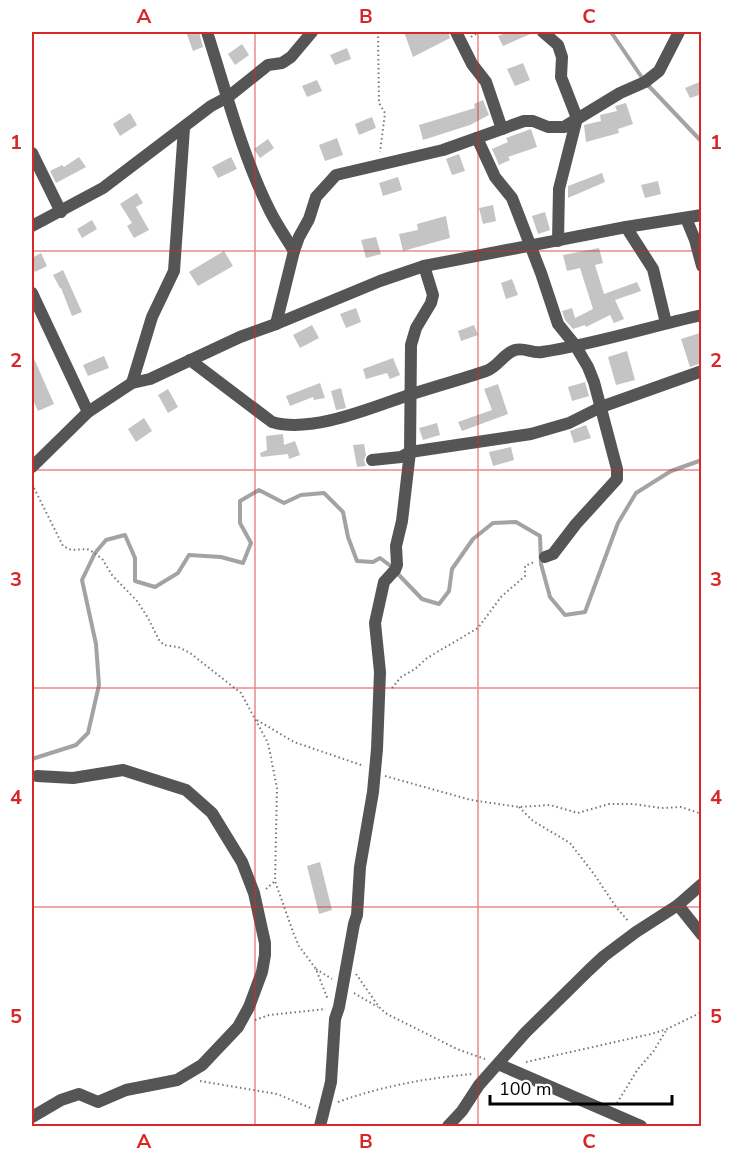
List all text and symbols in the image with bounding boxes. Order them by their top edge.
text: A [137,3,152,30]
text: B [359,3,373,30]
text: C [582,3,596,30]
text: 1 [10,129,22,156]
text: 1 [710,129,722,156]
text: 2 [10,347,22,374]
text: 2 [710,347,722,374]
text: 3 [10,566,22,593]
text: 3 [710,566,722,593]
text: 4 [10,784,22,811]
text: 4 [710,784,722,811]
text: 5 [10,1003,22,1030]
text: 5 [710,1003,722,1030]
scale bar [490,1068,672,1106]
text: 100 m [499,1077,551,1101]
text: A [137,1128,152,1155]
text: B [359,1128,373,1155]
text: C [582,1128,596,1155]

